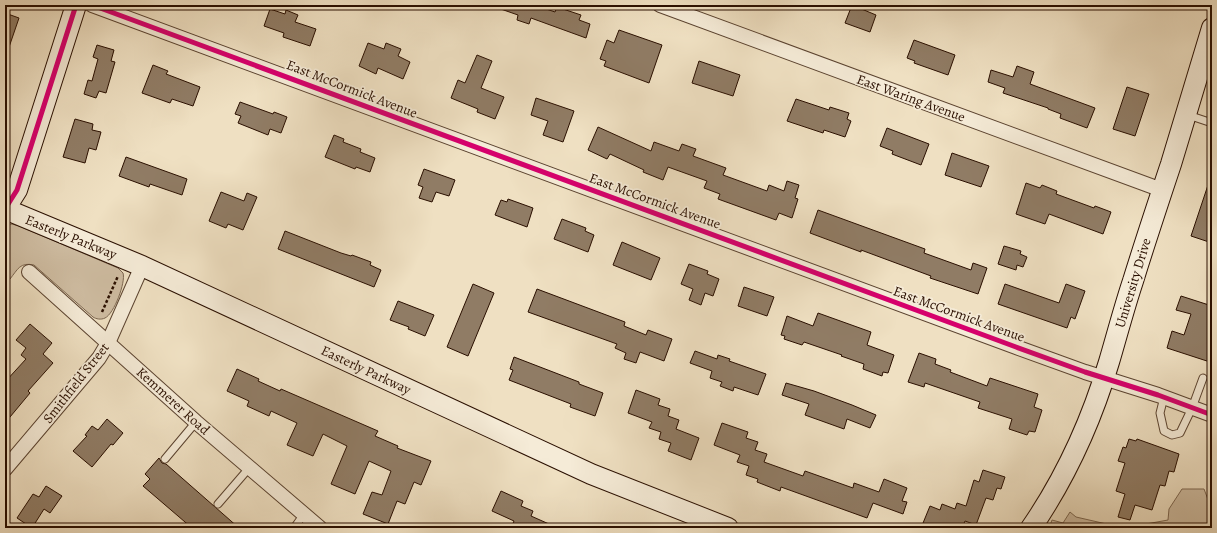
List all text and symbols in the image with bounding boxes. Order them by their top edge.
street label: East McCormick Avenue [284,55,420,123]
street label: East Waring Avenue [854,70,968,126]
street label: East McCormick Avenue [587,168,723,234]
street label: Easterly Parkway [22,210,120,264]
street label: University Drive [1110,236,1156,330]
street label: East McCormick Avenue [891,281,1027,347]
street label: Smithfield Street [38,338,114,427]
street label: Easterly Parkway [318,341,415,399]
street label: Kemmerer Road [132,363,214,439]

